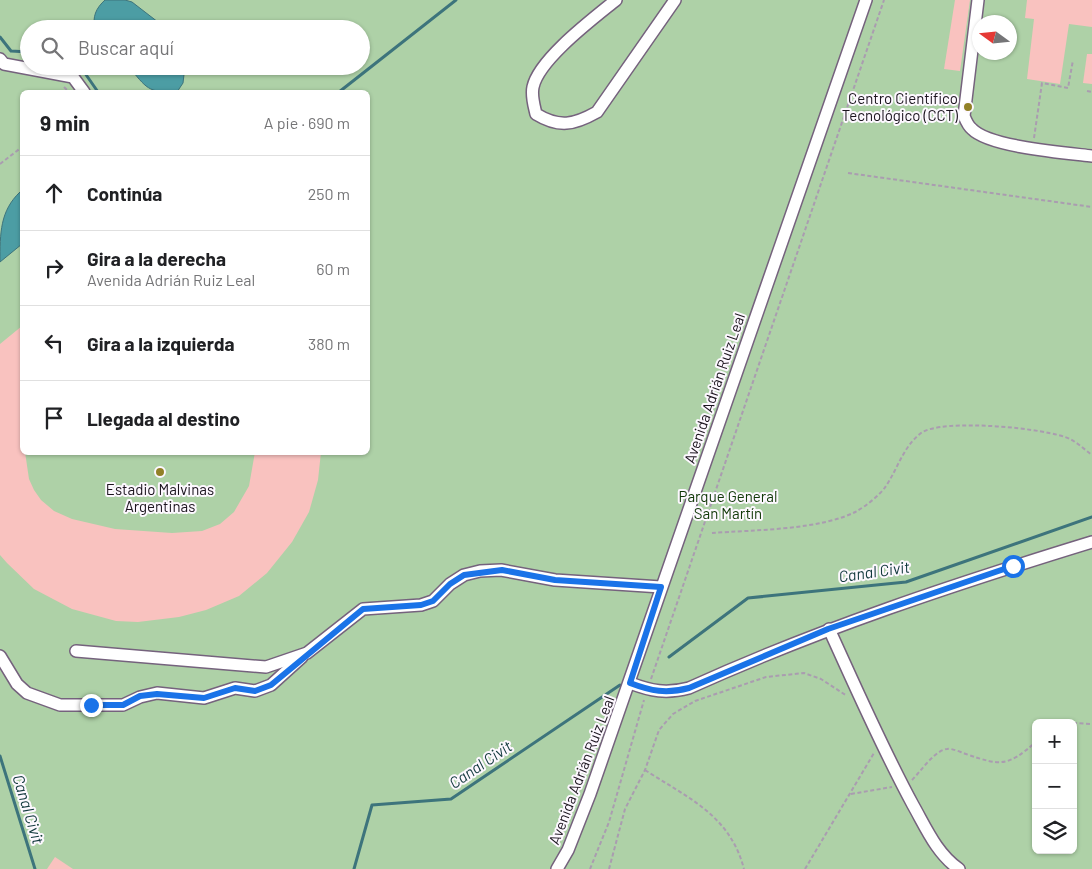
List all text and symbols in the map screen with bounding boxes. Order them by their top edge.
north arrow [972,15,1017,60]
search box [20,20,370,75]
icon: search [38,34,66,62]
text: Buscar aquí [78,36,174,59]
place label: Centro Científico Tecnológico (CCT) [842,89,958,124]
marker: Centro Científico Tecnológico (CCT) [962,101,974,113]
text: 9 min [40,110,90,135]
text: A pie · 690 m [264,113,350,132]
icon: ahead [40,179,68,207]
text: Continúa [87,182,162,205]
text: 250 m [308,184,350,203]
text: Gira a la derecha [87,247,226,270]
icon: right [40,254,68,282]
text: 60 m [316,259,350,278]
text: Avenida Adrián Ruiz Leal [87,270,255,289]
street label: Avenida Adrián Ruiz Leal [680,311,748,465]
icon: left [40,329,68,357]
text: Gira a la izquierda [87,332,235,355]
text: 380 m [308,334,350,353]
icon: arrive [40,404,68,432]
text: Llegada al destino [87,407,240,430]
marker: Estadio Malvinas Argentinas [154,466,166,478]
place label: Estadio Malvinas Argentinas [106,480,214,515]
park label: Parque General San Martín [679,487,777,522]
route start [1002,555,1025,578]
water label: Canal Civit [837,557,911,585]
street label: Avenida Adrián Ruiz Leal [544,693,618,847]
route end [80,694,103,717]
map controls [1032,719,1077,854]
button: + [1032,719,1077,764]
water label: Canal Civit [445,736,515,792]
button: − [1032,764,1077,809]
water label: Canal Civit [9,772,49,846]
button: layers [1032,809,1077,854]

